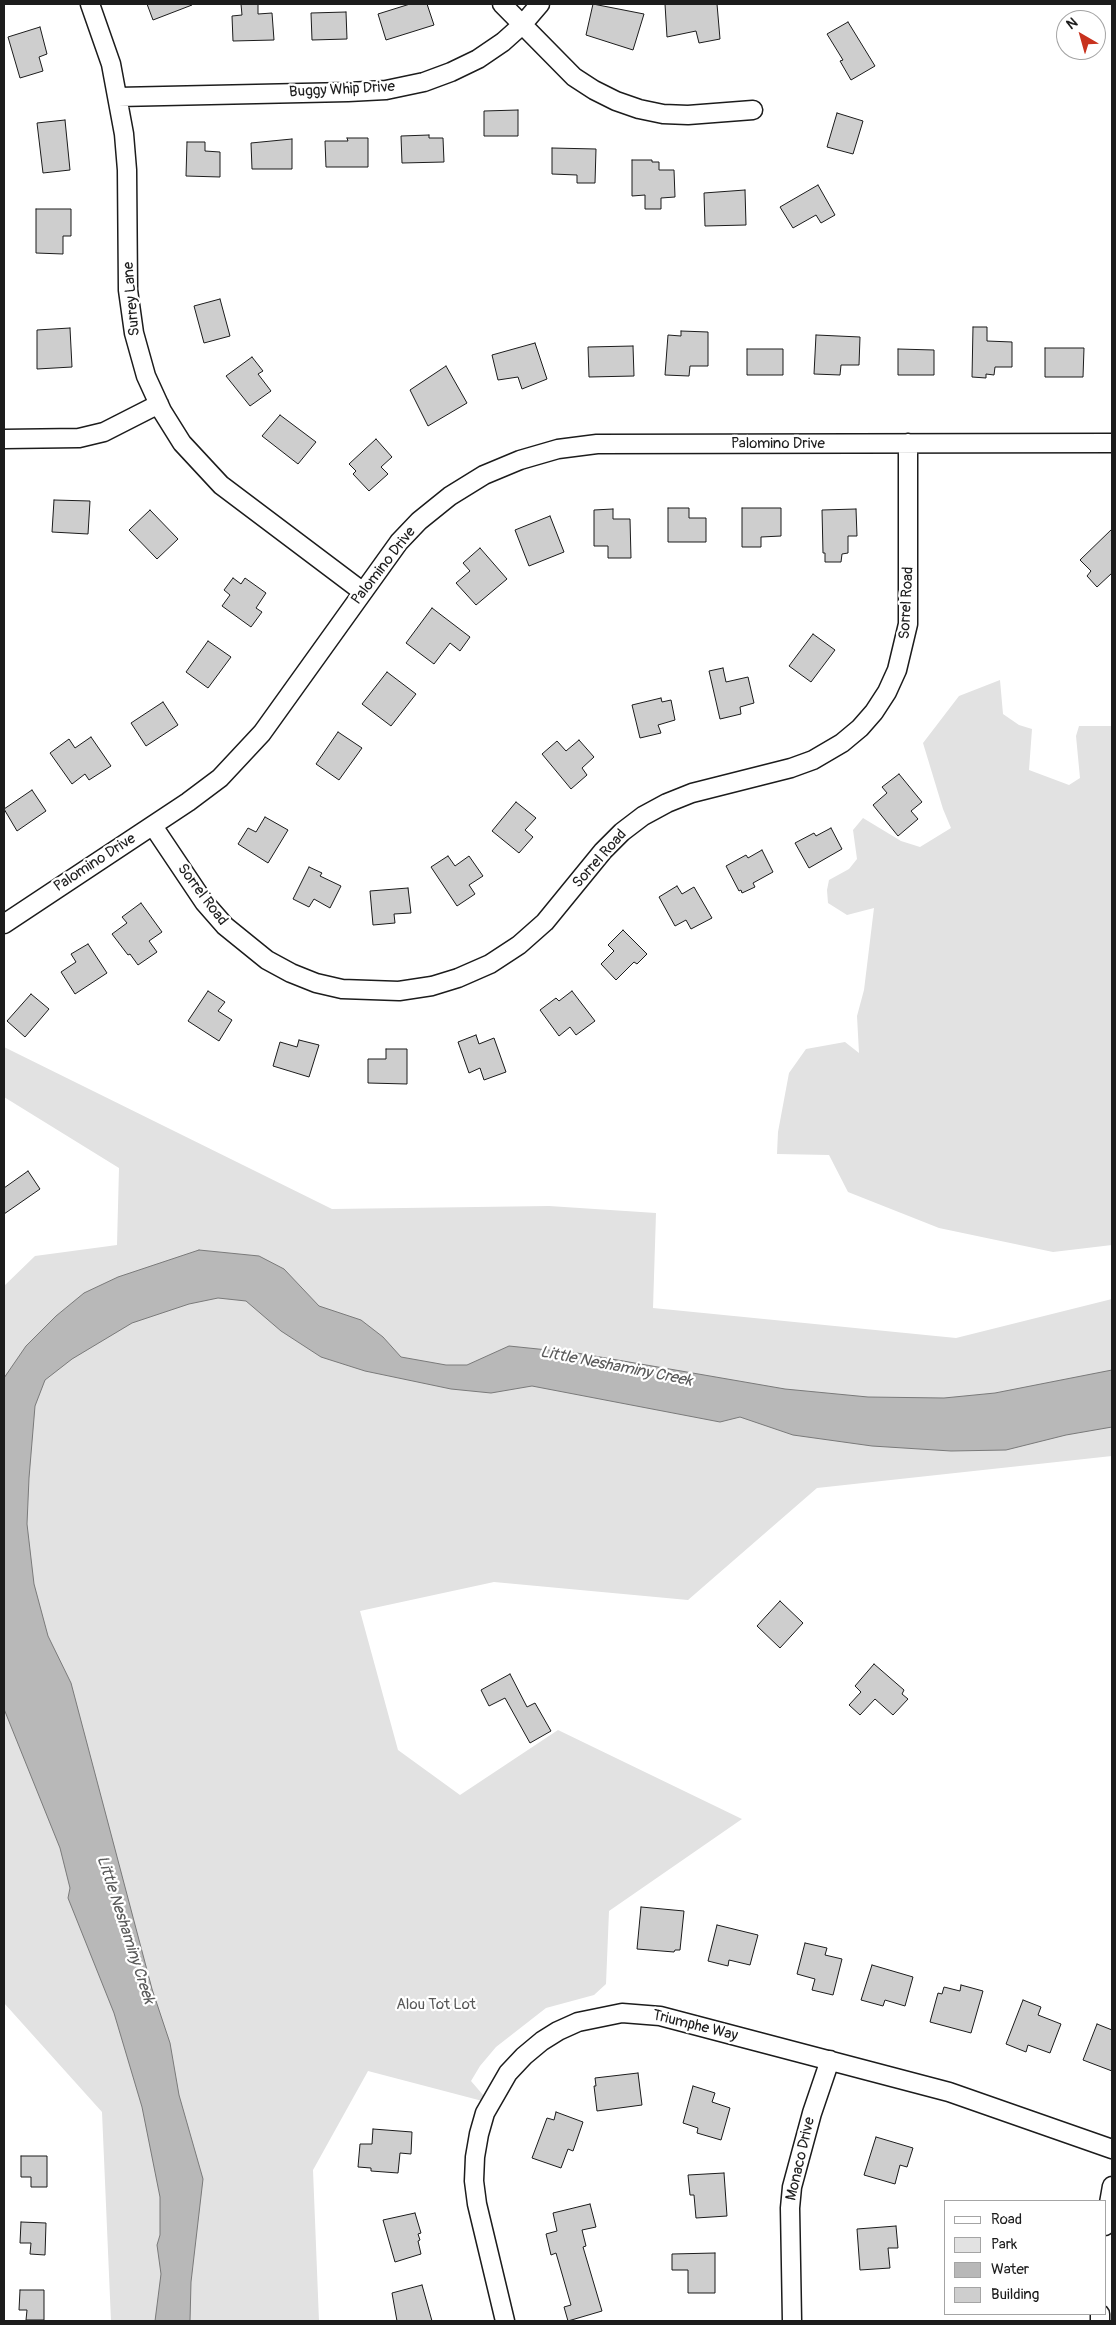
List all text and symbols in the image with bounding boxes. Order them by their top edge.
north arrow [1056,10,1106,60]
text: N [1063,14,1081,33]
street label: Buggy Whip Drive [289,78,395,102]
street label: Surrey Lane [120,261,144,337]
street label: Palomino Drive [731,435,825,453]
street label: Palomino Drive [348,524,420,608]
street label: Sorrel Road [896,566,918,640]
street label: Sorrel Road [569,826,631,892]
street label: Palomino Drive [51,830,139,896]
street label: Sorrel Road [173,861,231,929]
water label: Little Neshaminy Creek [538,1343,694,1391]
water label: Little Neshaminy Creek [92,1854,158,2006]
park label: Alou Tot Lot [396,1996,476,2014]
street label: Triumphe Way [650,2007,740,2045]
street label: Monaco Drive [783,2116,819,2202]
legend [944,2200,1106,2315]
text: Road [991,2210,1022,2229]
text: Park [991,2235,1017,2254]
text: Water [991,2260,1029,2279]
text: Building [991,2285,1039,2304]

